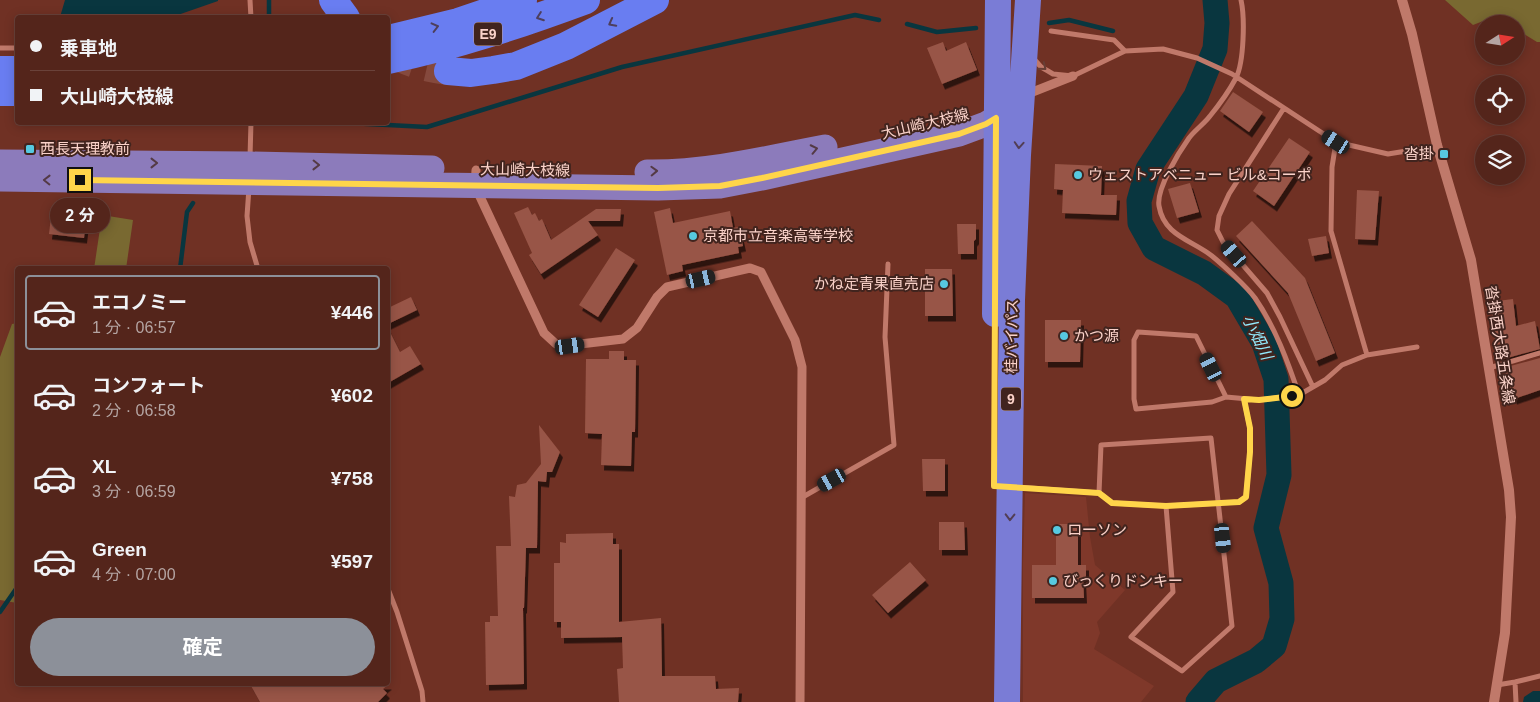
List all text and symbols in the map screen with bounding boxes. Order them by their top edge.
one-way arrow [536,11,545,21]
north arrow [1475,15,1525,65]
map controls [1475,15,1525,185]
one-way arrow [608,17,617,27]
one-way arrow [430,22,439,33]
road number: E9 [474,22,502,46]
text: 乗車地 [60,38,117,59]
one-way arrow [1037,61,1046,69]
button: locate [1475,75,1525,125]
text: 大山崎大枝線 [60,86,174,107]
street label: 大山崎大枝線 [879,105,971,142]
car [1319,128,1352,156]
button: layers [1475,135,1525,185]
place label: 西長天理教前 [40,140,130,157]
one-way arrow [1013,141,1024,149]
marker: 西長天理教前 [24,143,36,155]
one-way arrow [810,144,819,155]
place label: 沓掛 [1404,145,1434,162]
marker: 沓掛 [1438,148,1450,160]
one-way arrow [150,158,158,168]
one-way arrow [312,160,320,171]
street label: 大山崎大枝線 [480,160,570,179]
one-way arrow [650,166,658,177]
place label: ウェストアベニュー ビル&コーポ [1088,166,1312,183]
route end [69,169,91,191]
marker: ウェストアベニュー ビル&コーポ [1072,169,1084,181]
one-way arrow [42,175,50,185]
callout: 2 分 [50,198,110,232]
text: 2 分 [65,207,95,224]
place label: 京都市立音楽高等学校 [703,227,853,244]
marker: 京都市立音楽高等学校 [687,230,699,242]
car [1218,238,1249,270]
car [684,268,717,290]
place label: かね定青果直売店 [814,275,934,292]
marker: かね定青果直売店 [938,278,950,290]
street label: 沓掛西大路五条線 [1483,284,1518,406]
icon: car [32,290,77,335]
text: エコノミー [92,292,187,313]
street label: 桂バイパス [1002,298,1021,373]
text: ¥446 [331,302,373,323]
water label: 小畑川 [1239,312,1277,364]
text: 1 分 · 06:57 [92,319,176,336]
place label: かつ源 [1074,327,1119,344]
marker: かつ源 [1058,330,1070,342]
car [554,336,585,356]
car [1197,350,1224,384]
icon: car [32,373,77,418]
text: コンフォート [92,375,205,396]
text: ¥602 [331,385,373,406]
route start [1281,385,1303,407]
road number: 9 [1001,388,1021,410]
text: 2 分 · 06:58 [92,402,176,419]
icon: car [32,456,77,501]
text: XL [92,456,116,477]
car [815,466,848,494]
text: ¥758 [331,468,373,489]
text: 3 分 · 06:59 [92,483,176,500]
one-way arrow [1005,514,1015,521]
place label: ローソン [1067,521,1127,538]
car [1213,522,1232,554]
marker: ローソン [1051,524,1063,536]
icon: car [32,539,77,584]
text: Green [92,539,147,560]
text: ¥597 [331,551,373,572]
text: 4 分 · 07:00 [92,566,176,583]
place label: びっくりドンキー [1063,572,1183,589]
marker: びっくりドンキー [1047,575,1059,587]
button: 確定 [30,618,375,676]

